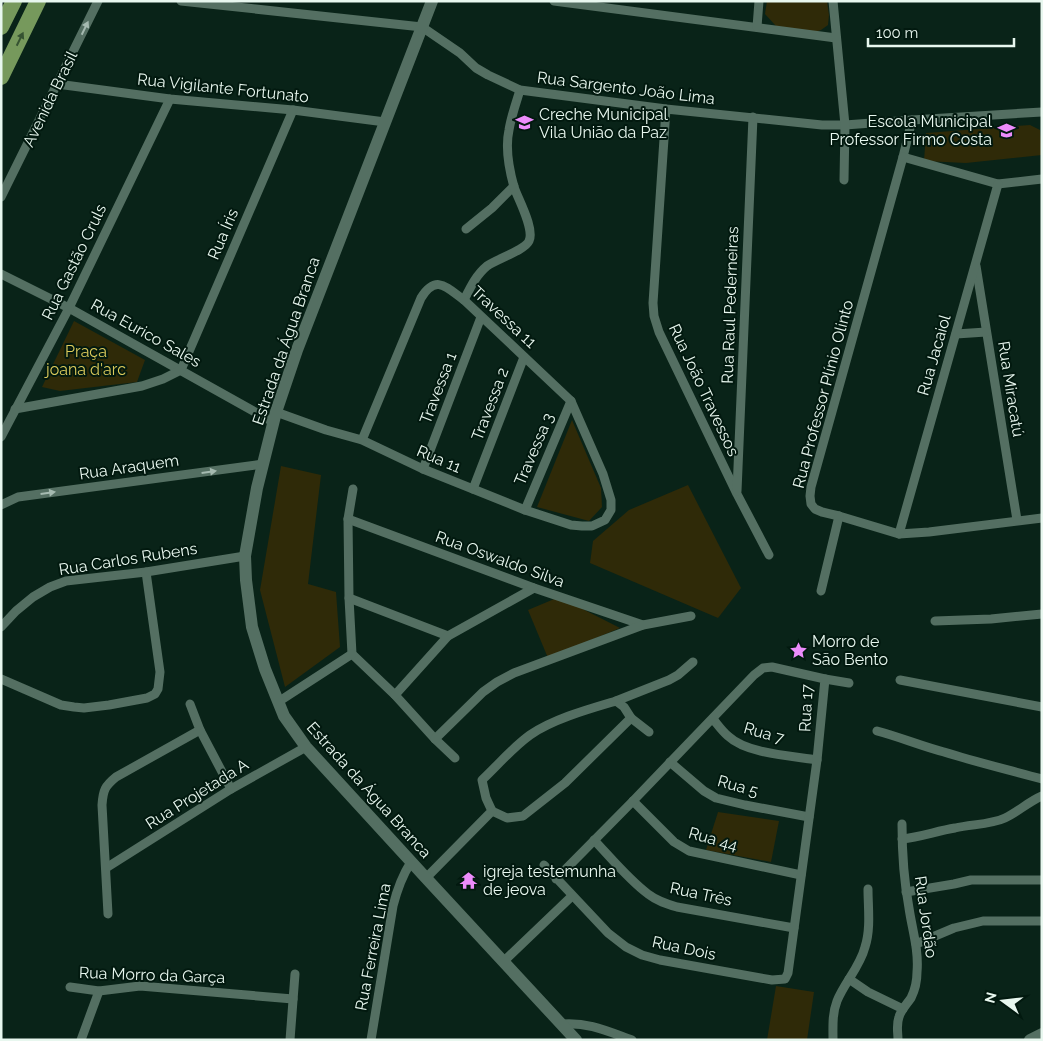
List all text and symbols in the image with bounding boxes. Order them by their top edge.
scale bar [868,15,1014,47]
one-way arrow [81,21,89,35]
text: 100 m [876,24,918,42]
one-way arrow [16,32,24,46]
street label: Avenida Brasil [19,48,82,150]
street label: Rua Sargento João Lima [536,68,716,108]
street label: Rua Vigilante Fortunato [136,70,310,106]
place label: Creche Municipal Vila União da Paz [539,105,669,142]
place label: Escola Municipal Professor Firmo Costa [829,112,993,149]
school or university icon: Creche Municipal Vila União da Paz [515,113,535,133]
school or university icon: Escola Municipal Professor Firmo Costa [996,120,1016,140]
street label: Rua Gastão Cruls [38,201,110,323]
street label: Rua Íris [203,205,242,262]
street label: Rua Raul Pederneiras [718,226,742,384]
street label: Estrada da Água Branca [247,254,324,428]
street label: Travessa 11 [468,282,541,352]
street label: Rua Eurico Sales [88,295,205,371]
street label: Rua Professor Plínio Olinto [789,298,857,490]
street label: Rua Jacaiol [913,312,955,398]
street label: Rua João Travessos [665,321,743,459]
street label: Rua Miracatú [994,340,1028,438]
park label: Praça joana d'arc [44,342,126,379]
street label: Travessa 1 [416,349,460,426]
street label: Travessa 2 [467,365,513,443]
street label: Travessa 3 [510,410,558,488]
street label: Rua 11 [414,441,464,477]
street label: Rua Araquem [78,451,180,483]
one-way arrow [201,467,217,475]
one-way arrow [40,489,56,497]
street label: Rua Oswaldo Silva [433,527,567,591]
street label: Rua Carlos Rubens [57,539,199,579]
place label: Morro de São Bento [812,632,888,669]
place icon: Morro de São Bento [788,640,808,660]
street label: Rua 17 [795,683,817,732]
street label: Estrada da Água Branca [303,717,436,862]
street label: Rua 7 [742,718,787,748]
street label: Rua Projetada A [142,755,252,833]
street label: Rua 5 [716,771,761,801]
street label: Rua 44 [686,823,740,855]
place label: igreja testemunha de jeova [483,862,616,899]
temple icon: igreja testemunha de jeova [459,870,479,890]
street label: Rua Jordão [911,875,941,959]
street label: Rua Três [668,878,734,910]
street label: Rua Ferreira Lima [351,882,395,1012]
street label: Rua Dois [650,932,718,964]
street label: Rua Morro da Garça [79,963,225,987]
north arrow [978,976,1028,1026]
text: N [981,990,1000,1005]

